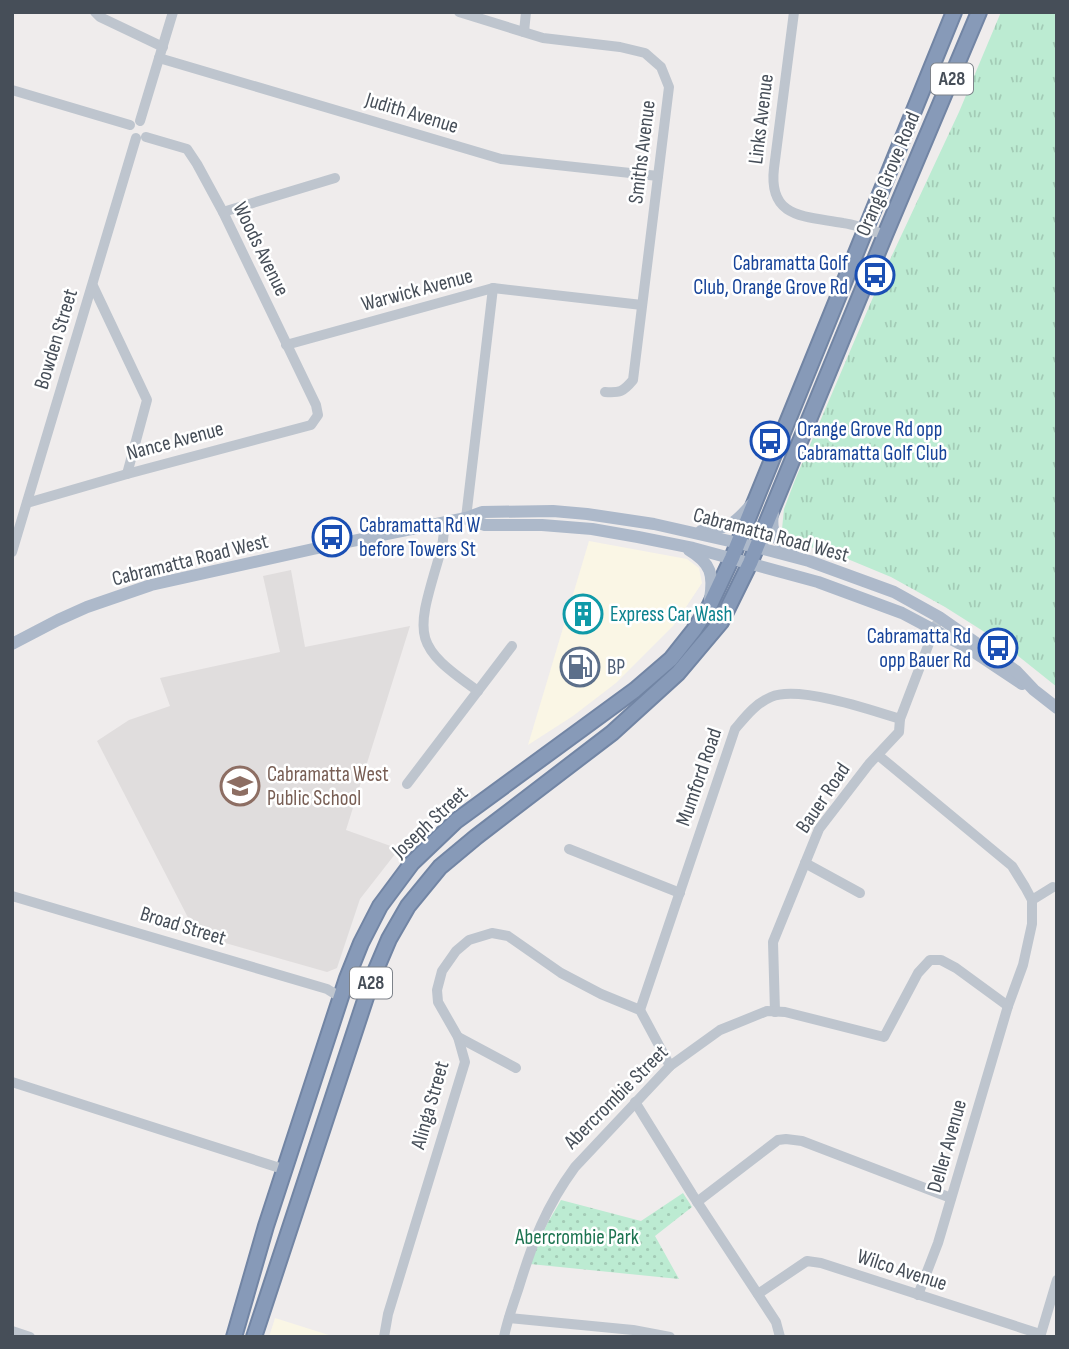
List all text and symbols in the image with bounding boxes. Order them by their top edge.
road number: A28 [931,64,973,94]
street label: Links Avenue [743,73,779,165]
street label: Judith Avenue [362,87,461,139]
street label: Smiths Avenue [623,99,661,205]
street label: Orange Grove Road [851,108,925,240]
street label: Woods Avenue [227,198,295,300]
place label: Cabramatta Golf Club, Orange Grove Rd [693,251,849,300]
bus stop icon: Cabramatta Golf Club, Orange Grove Rd [854,254,896,296]
street label: Warwick Avenue [359,263,475,317]
street label: Bowden Street [29,286,83,392]
street label: Nance Avenue [124,416,226,466]
place label: Orange Grove Rd opp Cabramatta Golf Club [797,417,947,466]
bus stop icon: Orange Grove Rd opp Cabramatta Golf Club [749,420,791,462]
street label: Cabramatta Road West [690,502,852,568]
place label: Cabramatta Rd W before Towers St [359,513,481,562]
bus stop icon: Cabramatta Rd W before Towers St [311,516,353,558]
street label: Cabramatta Road West [109,529,271,591]
building icon: Express Car Wash [562,593,604,635]
place label: Express Car Wash [610,602,733,627]
place label: Cabramatta Rd opp Bauer Rd [867,624,971,673]
bus stop icon: Cabramatta Rd opp Bauer Rd [977,627,1019,669]
fuel station icon: BP [559,646,601,688]
place label: BP [607,655,625,680]
street label: Mumford Road [671,725,727,829]
street label: Bauer Road [791,758,855,838]
place label: Cabramatta West Public School [267,762,389,811]
school or university icon: Cabramatta West Public School [219,765,261,807]
street label: Joseph Street [386,781,473,864]
street label: Broad Street [137,901,229,951]
road number: A28 [350,967,392,998]
street label: Abercrombie Street [558,1040,673,1155]
street label: Alinga Street [405,1058,454,1153]
street label: Deller Avenue [922,1097,972,1195]
park label: Abercrombie Park [514,1225,639,1250]
street label: Wilco Avenue [854,1244,950,1296]

